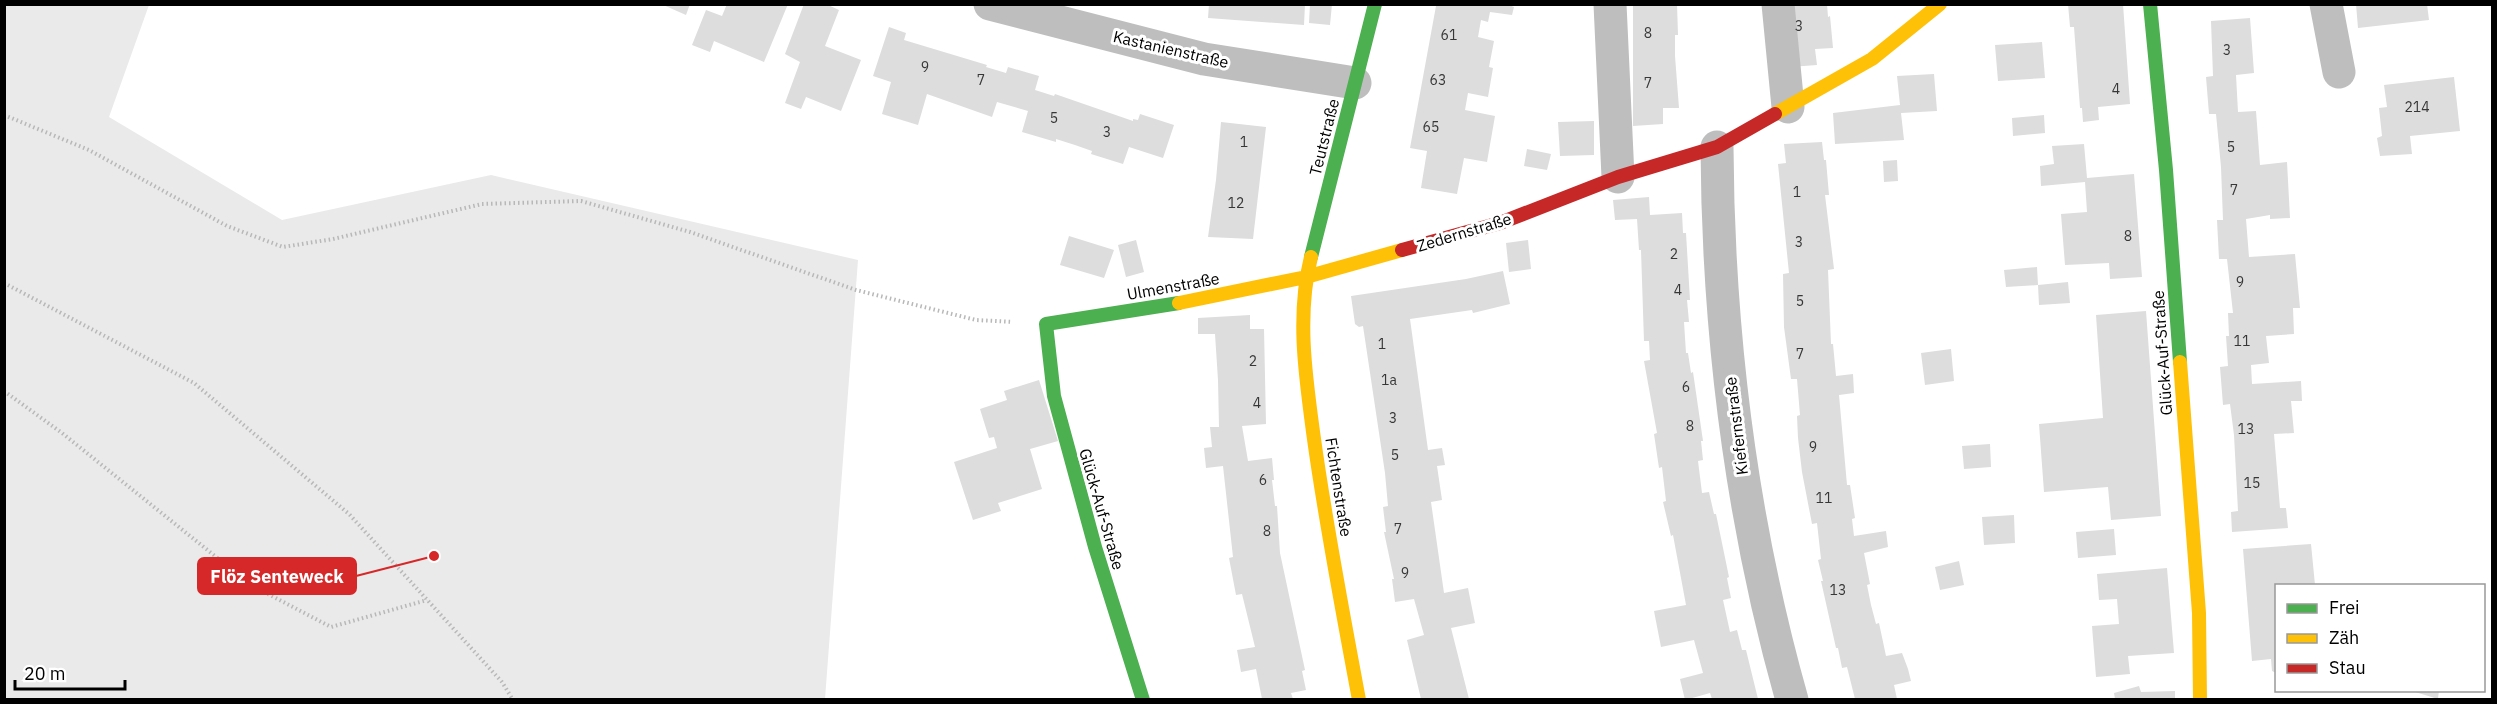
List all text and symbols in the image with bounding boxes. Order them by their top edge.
house number: 3 [1795,17,1803,35]
house number: 8 [1644,24,1652,42]
street label: Kastanienstraße [1111,26,1231,72]
house number: 61 [1441,26,1457,44]
house number: 3 [2223,41,2231,59]
house number: 9 [921,58,929,76]
house number: 7 [977,71,985,89]
house number: 63 [1430,71,1446,89]
house number: 7 [1644,74,1652,92]
house number: 4 [2112,80,2120,98]
street label: Teutstraße [1305,96,1343,177]
house number: 214 [2404,98,2430,116]
house number: 5 [1050,109,1058,127]
house number: 65 [1423,118,1439,136]
house number: 3 [1103,123,1111,141]
house number: 1 [1240,133,1248,151]
house number: 5 [2227,138,2235,156]
house number: 7 [2230,181,2238,199]
house number: 1 [1793,183,1801,201]
house number: 12 [1228,194,1244,212]
street label: Zedernstraße [1414,208,1514,256]
house number: 8 [2124,227,2132,245]
house number: 3 [1795,233,1803,251]
house number: 2 [1670,245,1678,263]
street label: Ulmenstraße [1125,268,1221,304]
house number: 9 [2236,273,2244,291]
house number: 4 [1674,281,1682,299]
street label: Glück-Auf-Straße [2148,290,2176,416]
house number: 5 [1796,292,1804,310]
house number: 11 [2234,332,2250,350]
house number: 1 [1378,335,1386,353]
house number: 7 [1796,345,1804,363]
house number: 2 [1249,352,1257,370]
house number: 1a [1381,371,1397,389]
street label: Kiefernstraße [1720,376,1752,476]
house number: 6 [1682,378,1690,396]
house number: 4 [1253,394,1261,412]
house number: 3 [1389,409,1397,427]
house number: 8 [1686,417,1694,435]
house number: 13 [2238,420,2254,438]
street label: Fichtenstraße [1321,436,1357,538]
house number: 9 [1809,438,1817,456]
street label: Glück-Auf-Straße [1075,446,1129,572]
house number: 5 [1391,446,1399,464]
house number: 6 [1259,471,1267,489]
house number: 15 [2244,474,2260,492]
house number: 11 [1816,489,1832,507]
house number: 7 [1394,520,1402,538]
house number: 8 [1263,522,1271,540]
callout: Flöz Senteweck [198,558,356,594]
house number: 9 [1401,564,1409,582]
text: Flöz Senteweck [210,565,344,588]
house number: 13 [1830,581,1846,599]
legend [2275,584,2485,692]
text: Frei [2329,596,2360,619]
text: Zäh [2329,626,2359,649]
scale bar [15,653,124,691]
text: Stau [2329,656,2366,679]
text: 20 m [24,662,66,685]

